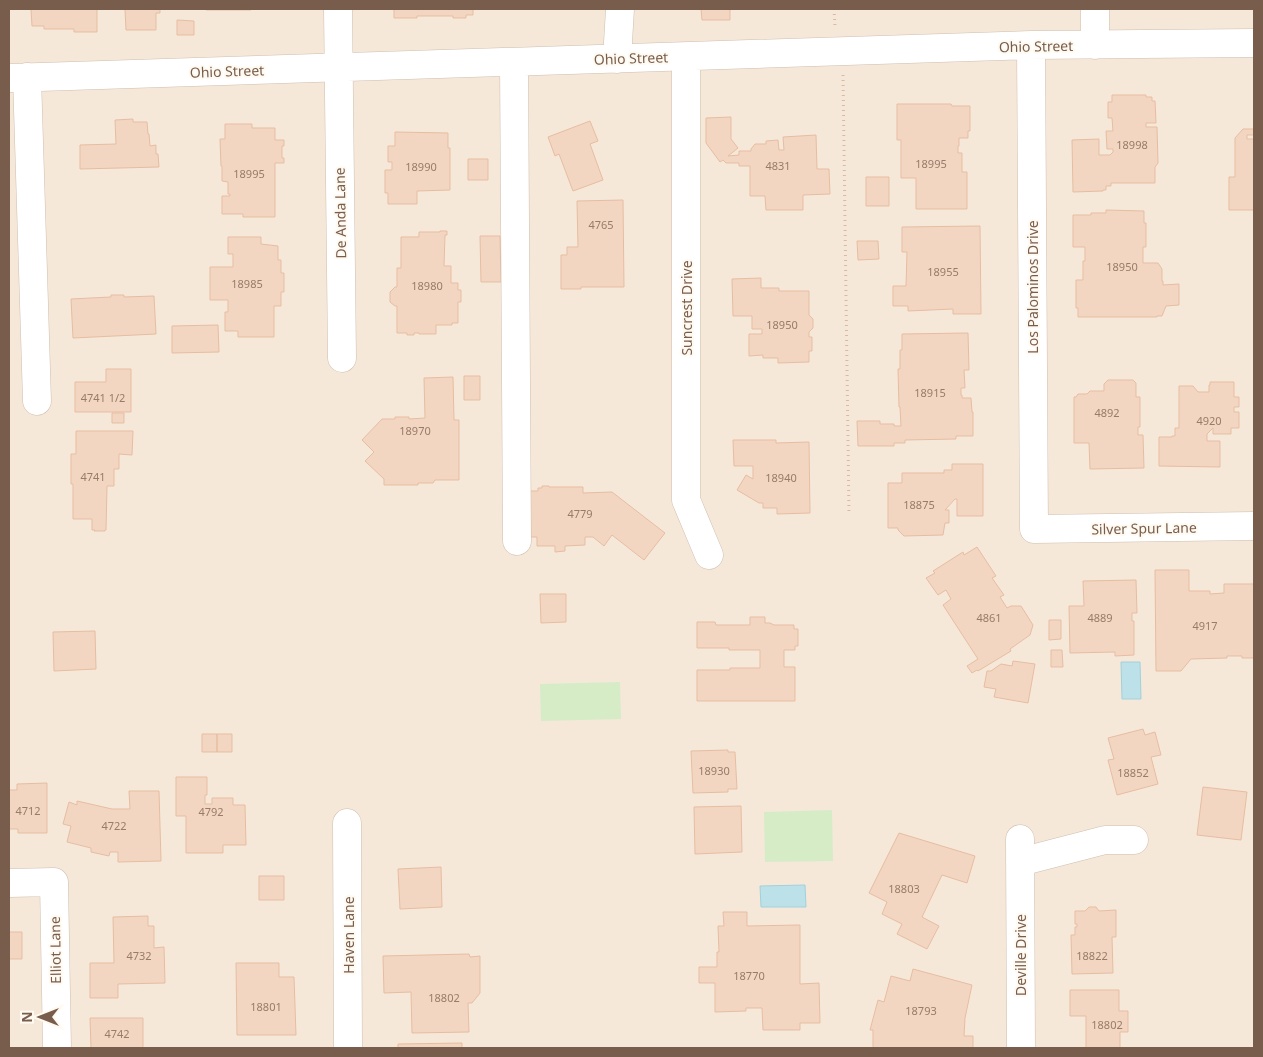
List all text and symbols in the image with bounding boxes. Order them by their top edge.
street label: Ohio Street [999,36,1073,56]
street label: Ohio Street [593,47,669,69]
street label: Ohio Street [189,60,265,82]
house number: 18998 [1116,137,1148,152]
house number: 18995 [915,156,947,171]
house number: 4831 [765,158,791,173]
house number: 18990 [405,159,437,174]
house number: 18995 [233,166,265,181]
street label: De Anda Lane [330,167,350,259]
house number: 4765 [588,217,614,232]
street label: Los Palominos Drive [1023,220,1042,354]
house number: 18950 [1106,259,1138,274]
street label: Suncrest Drive [677,260,696,356]
house number: 18955 [927,264,959,279]
house number: 18985 [231,276,263,291]
house number: 18980 [411,278,443,293]
house number: 18950 [766,317,798,332]
house number: 18915 [914,385,946,400]
house number: 4741 1/2 [81,390,125,405]
house number: 4892 [1094,405,1120,420]
house number: 4920 [1196,413,1222,428]
house number: 18970 [399,423,431,438]
house number: 4741 [80,469,106,484]
house number: 18940 [765,470,797,485]
house number: 18875 [903,497,935,512]
house number: 4779 [567,506,593,521]
street label: Silver Spur Lane [1091,518,1197,538]
house number: 4861 [976,610,1002,625]
house number: 4889 [1087,610,1113,625]
house number: 4917 [1192,618,1218,633]
house number: 18930 [698,763,730,778]
house number: 18852 [1117,765,1149,780]
house number: 4712 [15,803,41,818]
house number: 4792 [198,804,224,819]
house number: 4722 [101,818,127,833]
house number: 18803 [888,881,920,896]
street label: Haven Lane [339,896,358,974]
street label: Deville Drive [1011,914,1030,996]
street label: Elliot Lane [45,916,65,984]
house number: 4732 [126,948,152,963]
house number: 18822 [1076,948,1108,963]
house number: 18770 [733,968,765,983]
house number: 18802 [428,990,460,1005]
north arrow [15,992,65,1042]
house number: 18801 [250,999,282,1014]
house number: 18793 [905,1003,937,1018]
text: N [17,1011,36,1023]
house number: 18802 [1091,1017,1123,1032]
house number: 4742 [104,1026,130,1041]

